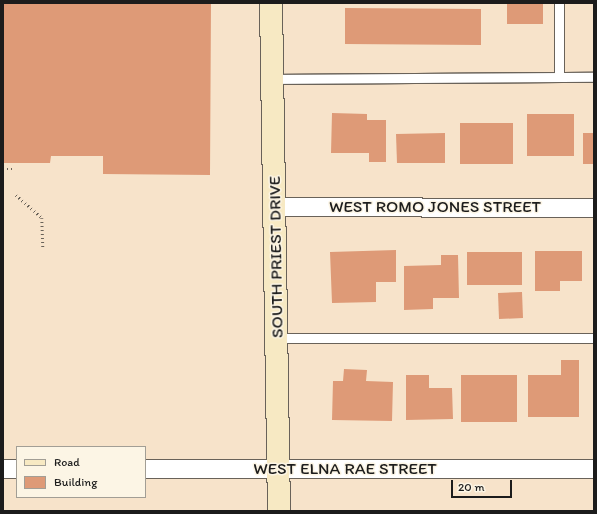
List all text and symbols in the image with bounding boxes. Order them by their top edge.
street label: SOUTH PRIEST DRIVE [264,174,288,340]
street label: WEST ROMO JONES STREET [329,197,541,217]
legend [16,446,146,498]
text: Road [54,455,80,469]
street label: WEST ELNA RAE STREET [253,459,437,479]
scale bar [453,472,514,498]
text: Building [54,475,97,489]
text: 20 m [458,480,485,494]

